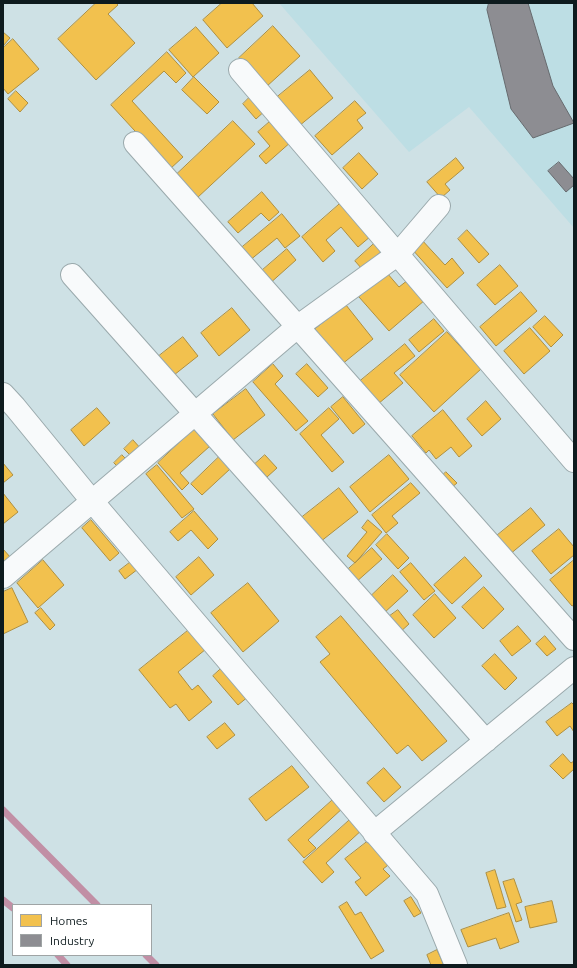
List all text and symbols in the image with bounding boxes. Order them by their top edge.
legend [12,904,152,956]
text: Homes [50,914,88,927]
text: Industry [50,934,94,947]

